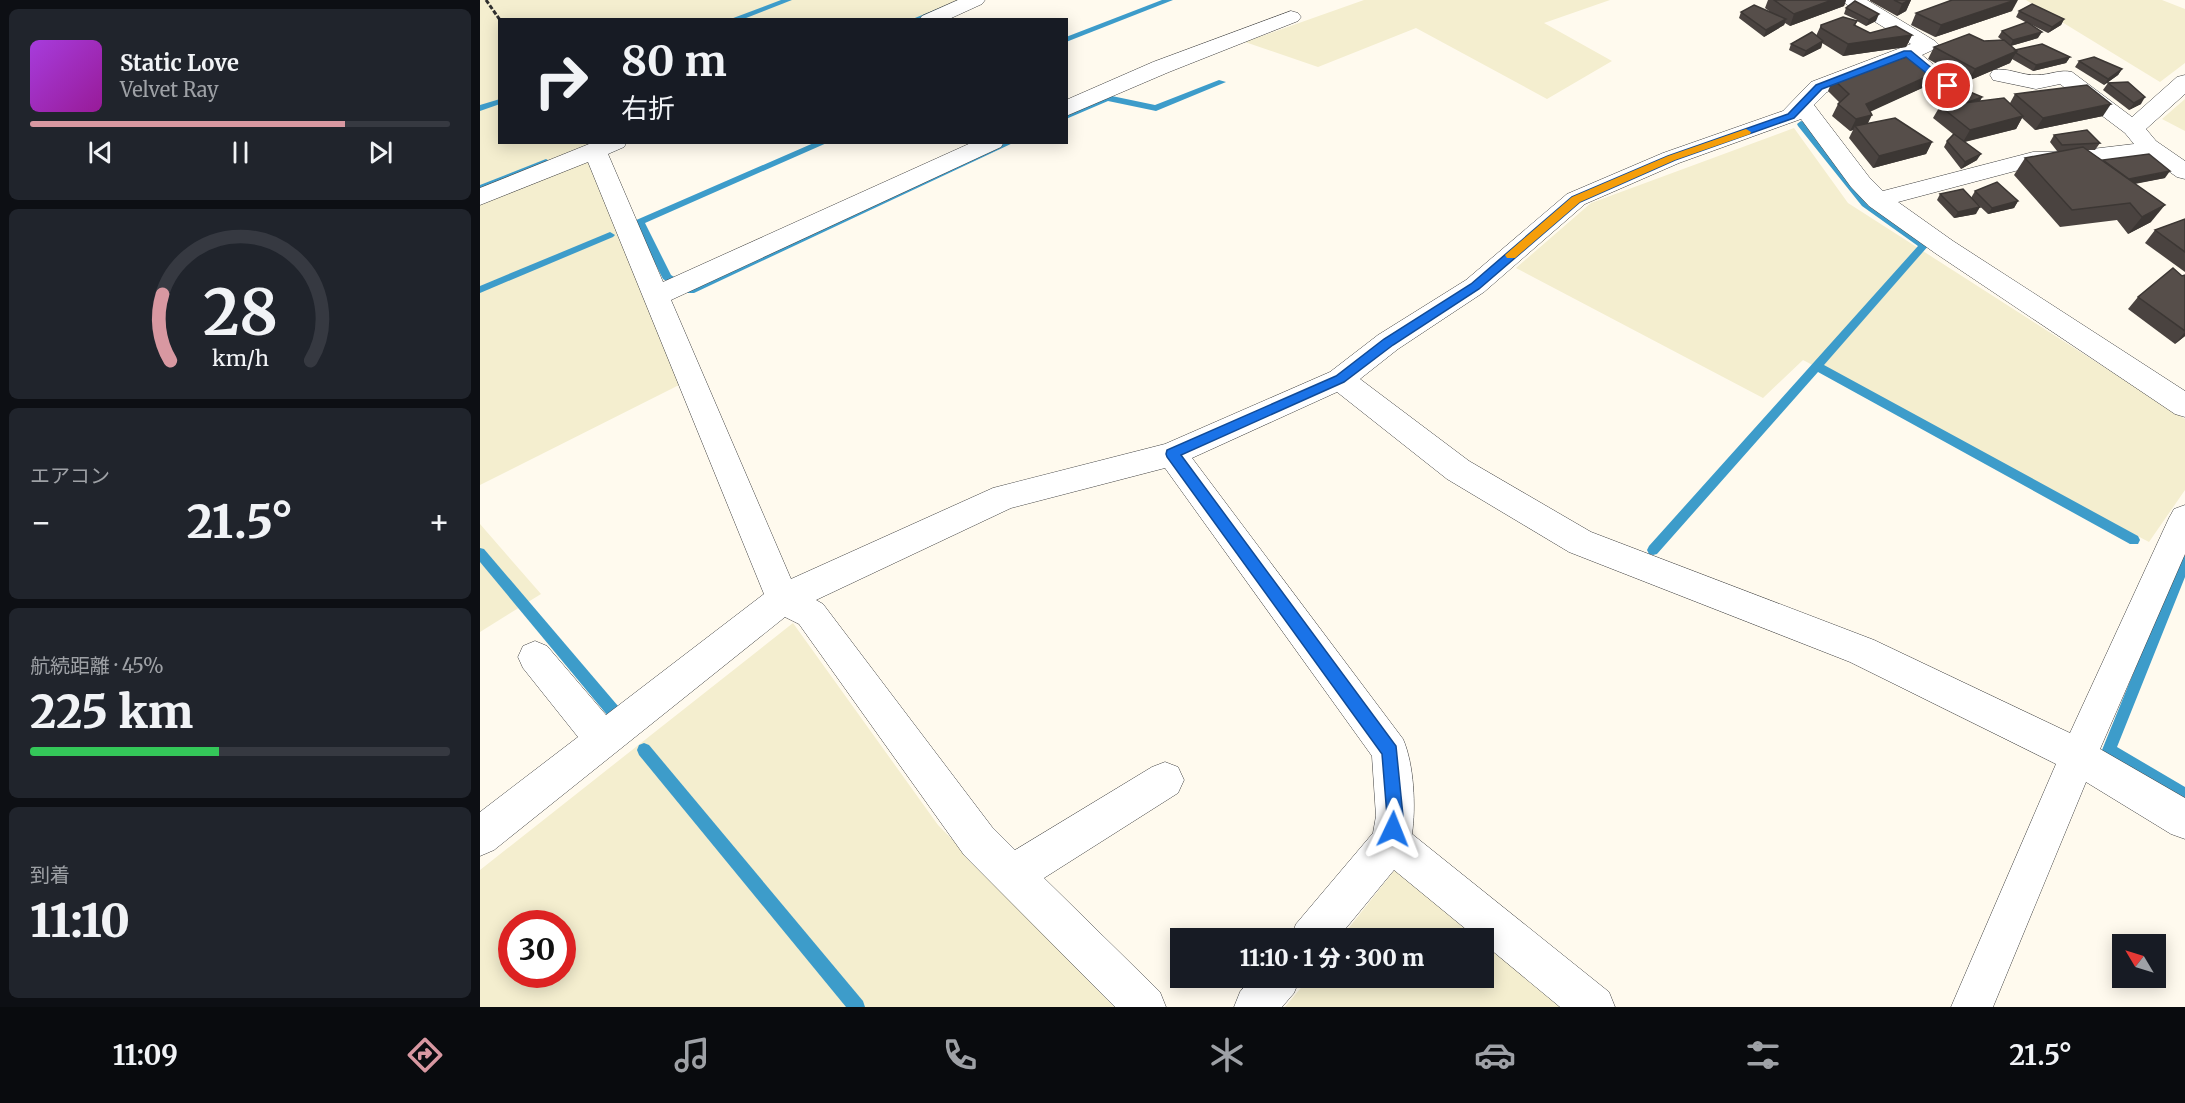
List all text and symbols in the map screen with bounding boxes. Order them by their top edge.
text: 80 m [621,35,727,87]
icon: right [522,42,600,120]
text: Static Love [120,49,239,77]
pin [1922,60,1973,111]
icon: arrive [1931,69,1964,102]
text: Velvet Ray [120,77,219,102]
text: 右折 [621,91,675,125]
icon: previous [84,136,117,169]
icon: pause [224,136,257,169]
icon: next [364,136,397,169]
text: 28 [203,274,277,352]
text: km/h [212,345,268,372]
text: エアコン [30,463,110,488]
text: 21.5° [187,494,293,550]
text: − [30,502,52,543]
text: + [428,502,450,543]
text: 航続距離 · 45% [30,653,164,678]
text: 225 km [30,684,193,740]
position arrow [1361,797,1425,861]
text: 到着 [30,862,70,887]
text: 11:10 [30,893,130,949]
speed limit sign: 30 [498,910,576,988]
north arrow [2112,934,2166,988]
map controls [2112,934,2166,988]
text: 11:10 · 1 分 · 300 m [1240,944,1424,972]
icon: directions [404,1034,446,1076]
icon: music [671,1034,713,1076]
icon: phone [939,1034,981,1076]
icon: climate [1206,1034,1248,1076]
icon: car [1474,1034,1516,1076]
icon: filters [1742,1034,1784,1076]
text: 11:09 [113,1038,178,1072]
text: 21.5° [2009,1038,2072,1072]

